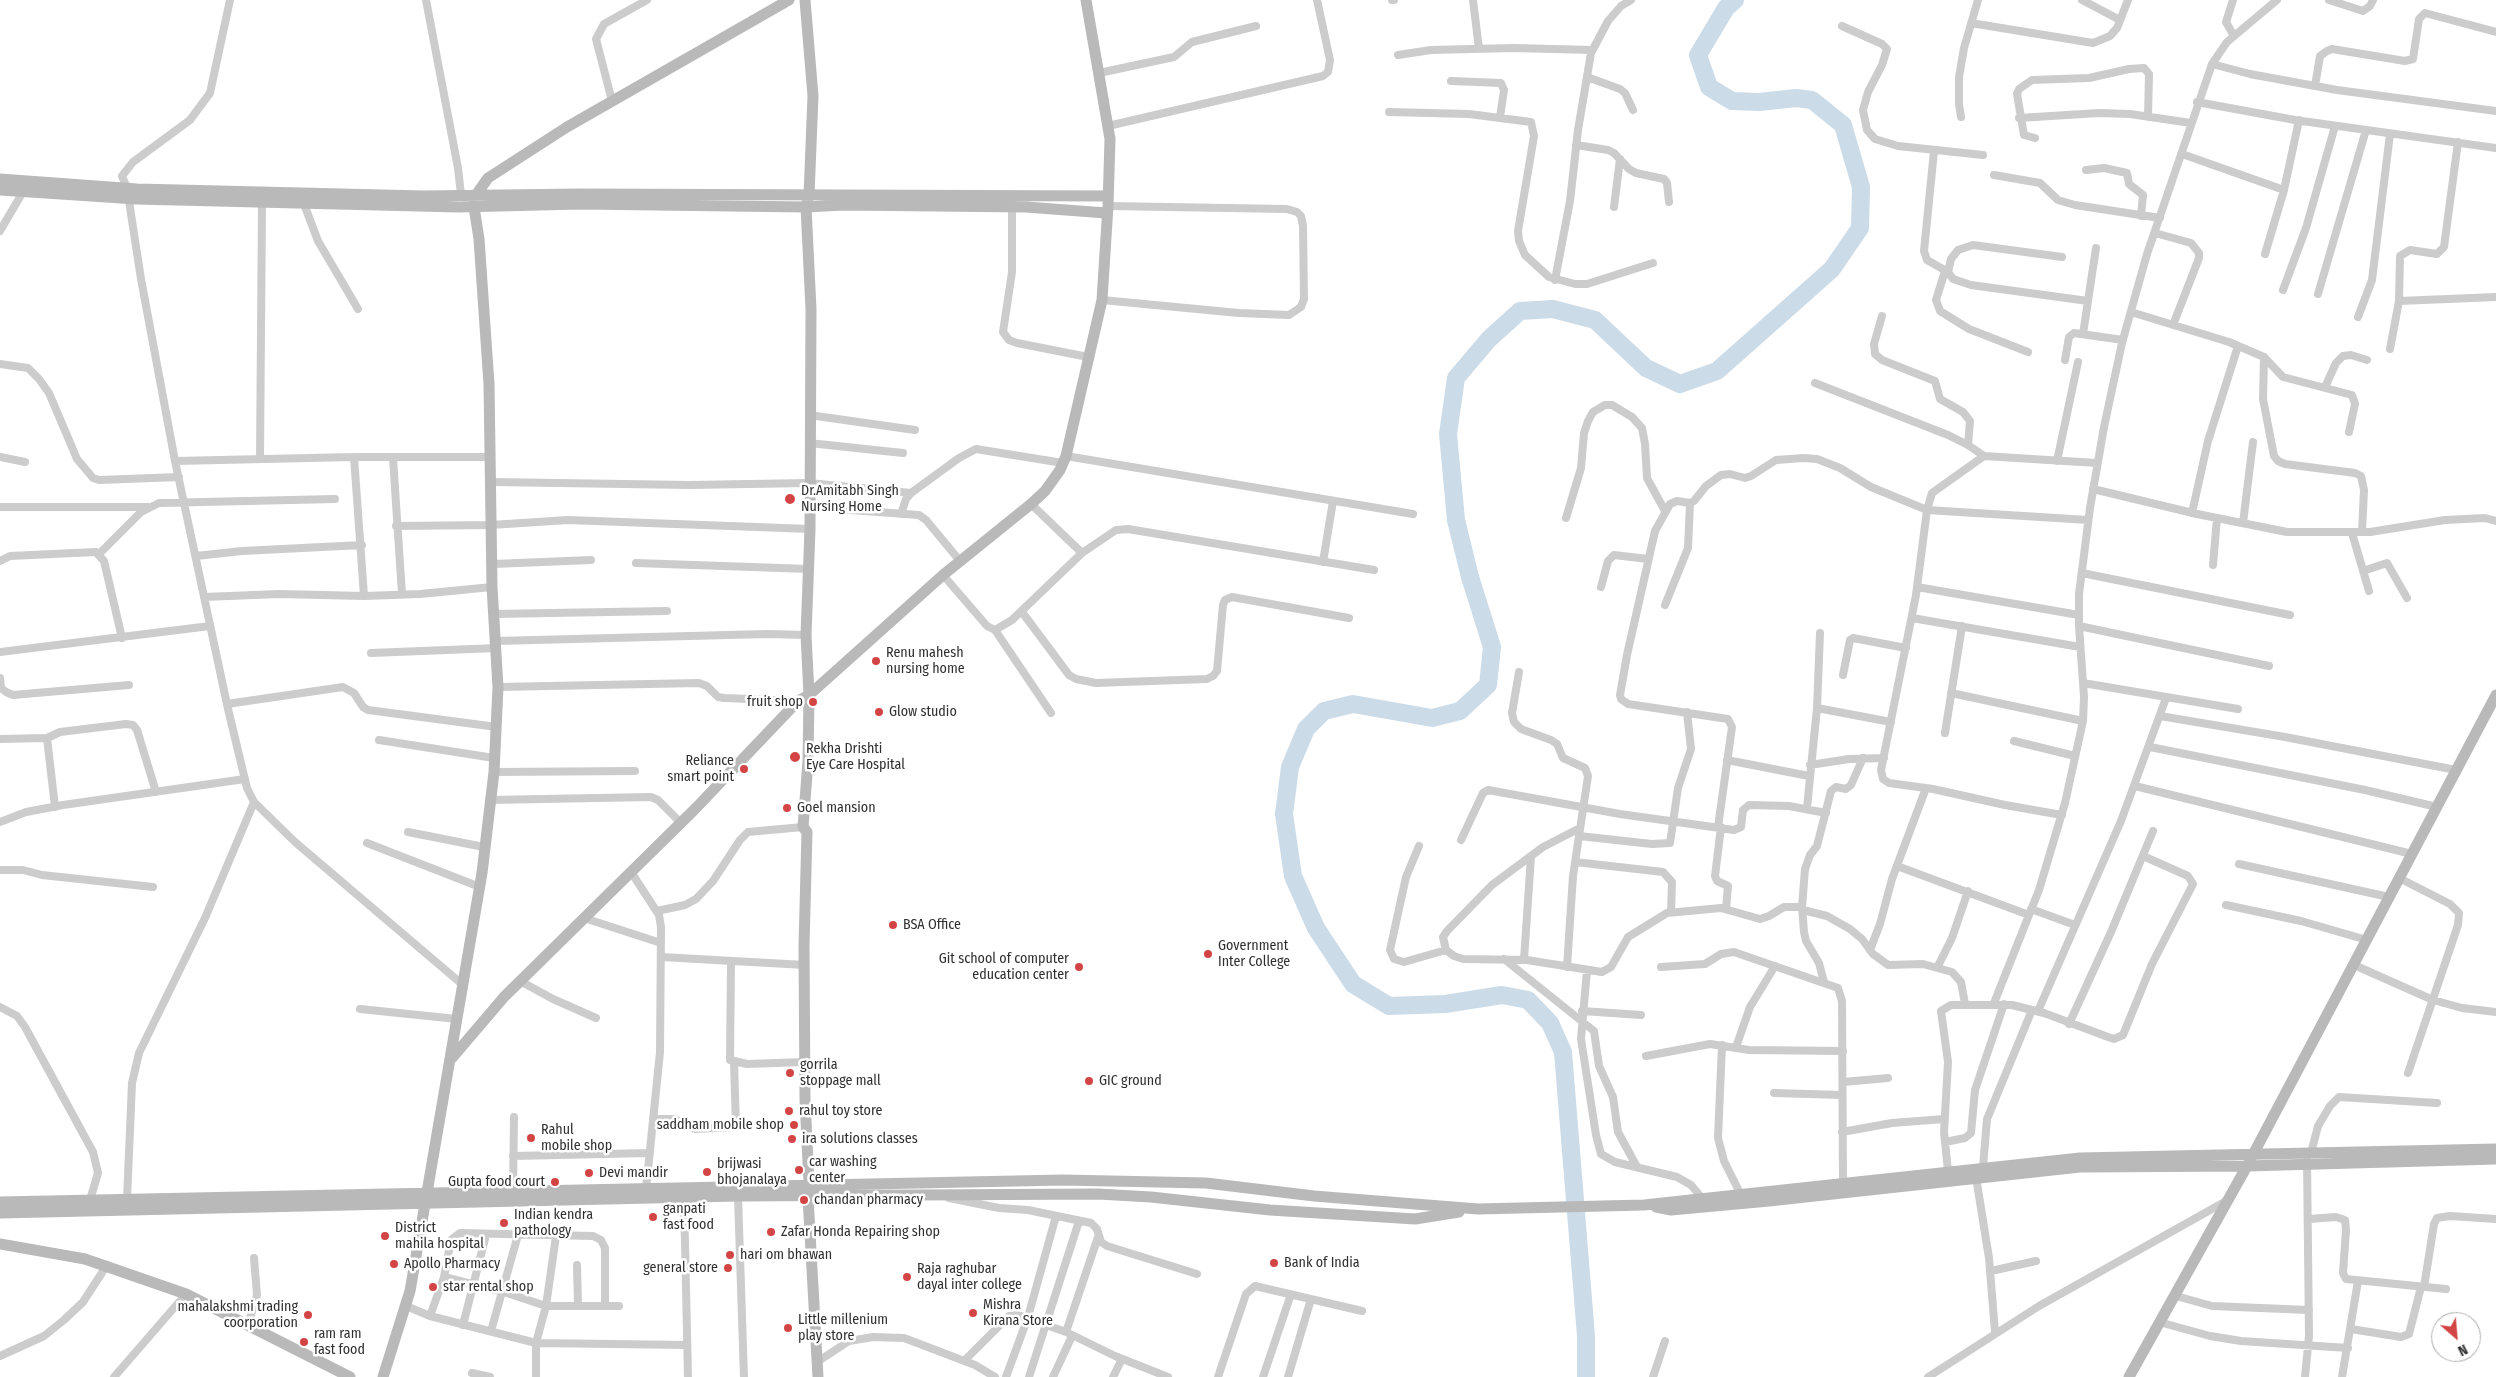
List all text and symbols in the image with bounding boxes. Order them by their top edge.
place label: Dr.Amitabh Singh Nursing Home [801,483,899,516]
marker: Dr.Amitabh Singh Nursing Home [783,492,797,506]
place label: Renu mahesh nursing home [886,645,965,678]
marker: Renu mahesh nursing home [870,655,882,667]
place label: fruit shop [747,694,803,710]
marker: fruit shop [807,696,819,708]
place label: Glow studio [889,704,957,720]
marker: Glow studio [873,706,885,718]
place label: Rekha Drishti Eye Care Hospital [806,741,905,774]
marker: Rekha Drishti Eye Care Hospital [788,750,802,764]
place label: Reliance smart point [667,753,734,786]
marker: Reliance smart point [738,763,750,775]
place label: Goel mansion [797,800,876,816]
marker: Goel mansion [781,802,793,814]
place label: BSA Office [903,917,961,933]
marker: BSA Office [887,919,899,931]
place label: Government Inter College [1218,938,1290,970]
marker: Government Inter College [1202,948,1214,960]
place label: Git school of computer education center [939,951,1069,984]
marker: Git school of computer education center [1073,961,1085,973]
place label: gorrila stoppage mall [800,1057,881,1090]
marker: gorrila stoppage mall [784,1067,796,1079]
place label: GIC ground [1099,1073,1162,1089]
marker: GIC ground [1083,1075,1095,1087]
place label: rahul toy store [799,1103,882,1119]
marker: rahul toy store [783,1105,795,1117]
place label: saddham mobile shop [657,1117,784,1133]
marker: saddham mobile shop [788,1119,800,1131]
place label: Rahul mobile shop [541,1122,612,1154]
place label: ira solutions classes [802,1131,918,1147]
marker: Rahul mobile shop [525,1132,537,1144]
marker: ira solutions classes [786,1133,798,1145]
place label: car washing center [809,1154,876,1186]
place label: brijwasi bhojanalaya [717,1156,787,1188]
marker: car washing center [793,1164,805,1176]
place label: Devi mandir [599,1165,668,1181]
marker: brijwasi bhojanalaya [701,1166,713,1178]
marker: Devi mandir [583,1167,595,1179]
place label: Gupta food court [448,1174,545,1190]
marker: Gupta food court [549,1176,561,1188]
place label: chandan pharmacy [814,1192,923,1208]
marker: chandan pharmacy [798,1194,810,1206]
place label: ganpati fast food [663,1201,714,1234]
place label: Indian kendra pathology [514,1207,593,1240]
marker: ganpati fast food [647,1211,659,1223]
marker: Indian kendra pathology [498,1217,510,1229]
place label: District mahila hospital [395,1220,484,1252]
place label: Zafar Honda Repairing shop [781,1224,940,1240]
marker: Zafar Honda Repairing shop [765,1226,777,1238]
marker: District mahila hospital [379,1230,391,1242]
place label: hari om bhawan [740,1247,832,1263]
marker: hari om bhawan [724,1249,736,1261]
place label: Bank of India [1284,1255,1360,1271]
place label: Apollo Pharmacy [404,1256,500,1272]
marker: Bank of India [1268,1257,1280,1269]
marker: Apollo Pharmacy [388,1258,400,1270]
place label: general store [643,1260,718,1276]
place label: Raja raghubar dayal inter college [917,1261,1022,1294]
marker: general store [722,1262,734,1274]
marker: Raja raghubar dayal inter college [901,1271,913,1283]
place label: star rental shop [443,1279,534,1295]
marker: star rental shop [427,1281,439,1293]
place label: Mishra Kirana Store [983,1297,1053,1330]
place label: mahalakshmi trading coorporation [178,1299,298,1331]
marker: Mishra Kirana Store [967,1307,979,1319]
marker: mahalakshmi trading coorporation [302,1309,314,1321]
place label: Little millenium play store [798,1312,888,1344]
north arrow [2431,1312,2481,1362]
marker: Little millenium play store [782,1322,794,1334]
place label: ram ram fast food [314,1326,365,1358]
marker: ram ram fast food [298,1336,310,1348]
text: N [2455,1340,2470,1359]

